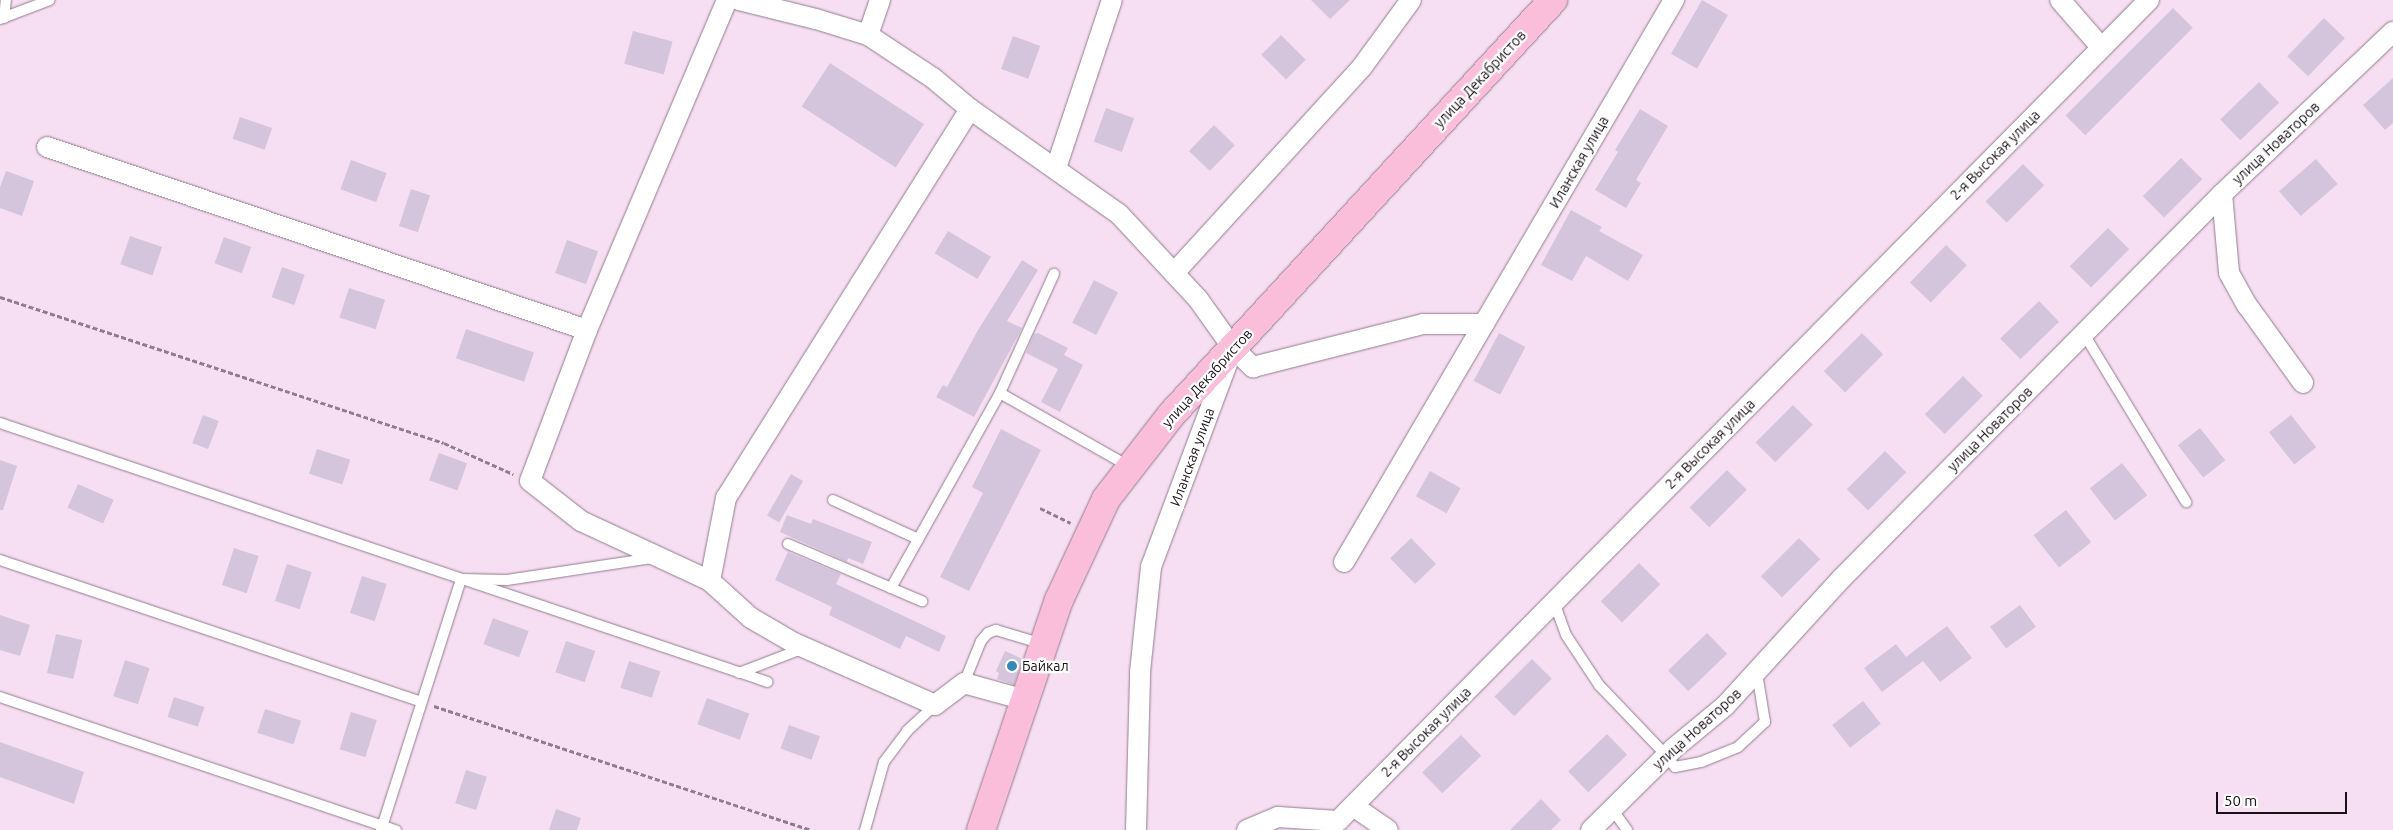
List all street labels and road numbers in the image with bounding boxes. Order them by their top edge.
street label: улица Декабристов [1431,27,1529,131]
street label: улица Новаторов [2229,98,2323,188]
street label: 2-я Высокая улица [1947,107,2043,203]
street label: Иланская улица [1546,113,1612,211]
street label: улица Декабристов [1158,325,1256,431]
street label: улица Новаторов [1944,383,2036,475]
street label: 2-я Высокая улица [1662,396,1758,492]
street label: Иланская улица [1166,405,1218,509]
street label: 2-я Высокая улица [1378,684,1474,780]
street label: улица Новаторов [1649,685,1745,773]

